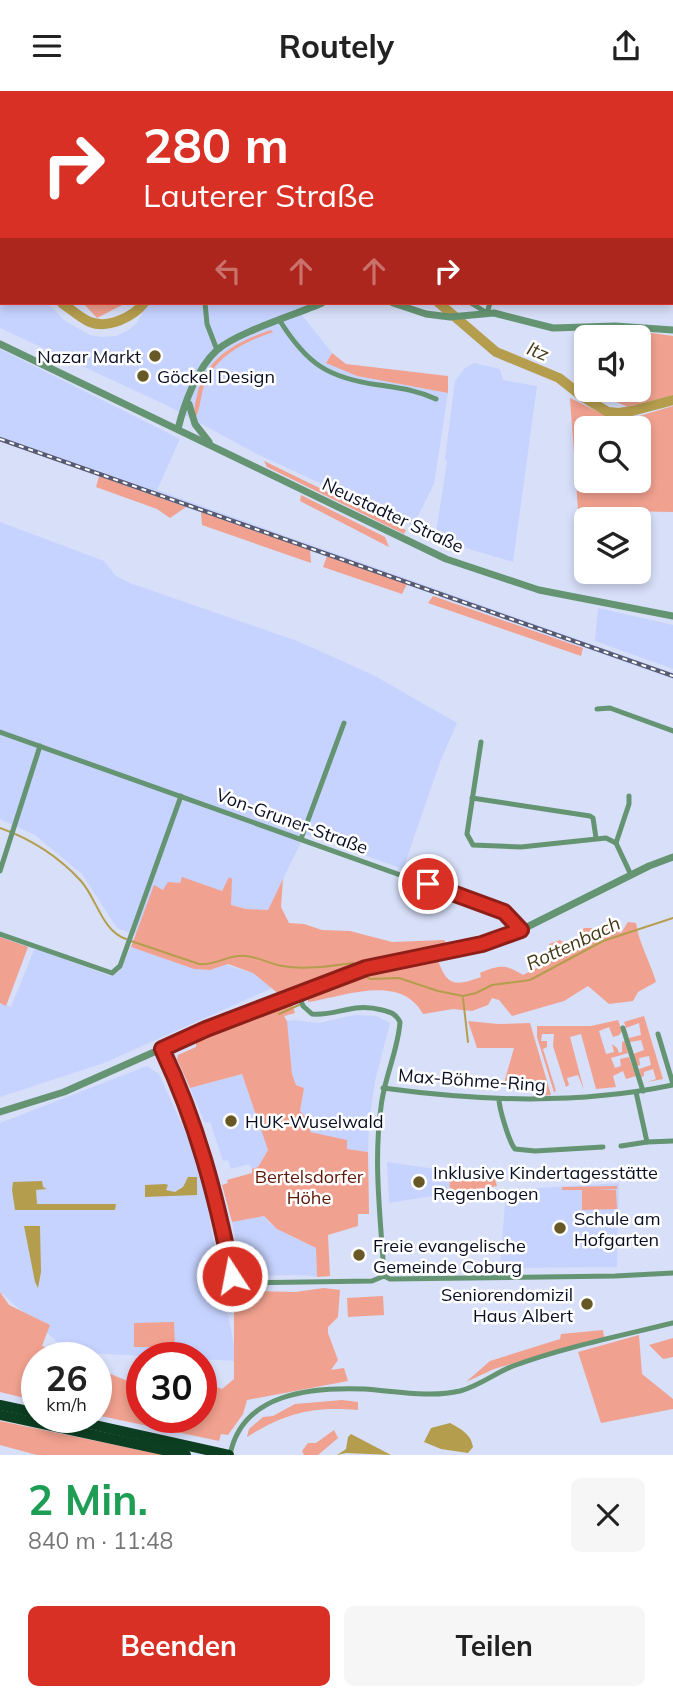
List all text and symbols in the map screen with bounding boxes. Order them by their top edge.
text: Routely [279,26,394,66]
icon: menu [28,27,66,65]
icon: share [607,27,645,65]
text: 280 m [143,114,289,175]
icon: right [28,119,119,210]
text: Lauterer Straße [143,175,375,215]
icon: left [209,252,247,290]
icon: ahead [282,252,320,290]
icon: ahead [355,252,393,290]
icon: right [428,252,466,290]
map controls [574,325,651,584]
button: sound [574,325,651,402]
water label: Itz [524,336,553,366]
place label: Nazar Markt [37,345,141,368]
marker: Nazar Markt [147,348,163,364]
place label: Göckel Design [157,365,275,388]
marker: Göckel Design [135,368,151,384]
button: search [574,416,651,493]
street label: Neustadter Straße [319,472,467,558]
button: layers [574,507,651,584]
street label: Von-Gruner-Straße [213,783,371,859]
pin [398,854,458,914]
icon: arrive [409,865,447,903]
water label: Rottenbach [522,911,624,975]
street label: Max-Böhme-Ring [398,1063,546,1097]
place label: HUK-Wuselwald [245,1110,383,1133]
marker: HUK-Wuselwald [223,1113,239,1129]
place label: Inklusive Kindertagesstätte Regenbogen [433,1161,658,1205]
park label: Bertelsdorfer Höhe [255,1165,364,1209]
marker: Inklusive Kindertagesstätte Regenbogen [411,1174,427,1190]
place label: Schule am Hofgarten [574,1207,660,1251]
marker: Schule am Hofgarten [552,1220,568,1236]
place label: Freie evangelische Gemeinde Coburg [373,1234,526,1278]
position arrow [195,1239,269,1313]
marker: Freie evangelische Gemeinde Coburg [351,1247,367,1263]
place label: Seniorendomizil Haus Albert [441,1283,573,1327]
marker: Seniorendomizil Haus Albert [579,1296,595,1312]
speed limit sign: 30 [126,1342,217,1433]
text: 26 [45,1356,88,1400]
text: km/h [46,1393,87,1416]
text: 2 Min. [28,1473,148,1526]
button: close [571,1478,645,1552]
text: 840 m · 11:48 [28,1526,173,1555]
button: Beenden [28,1606,330,1686]
button: Teilen [344,1606,645,1686]

